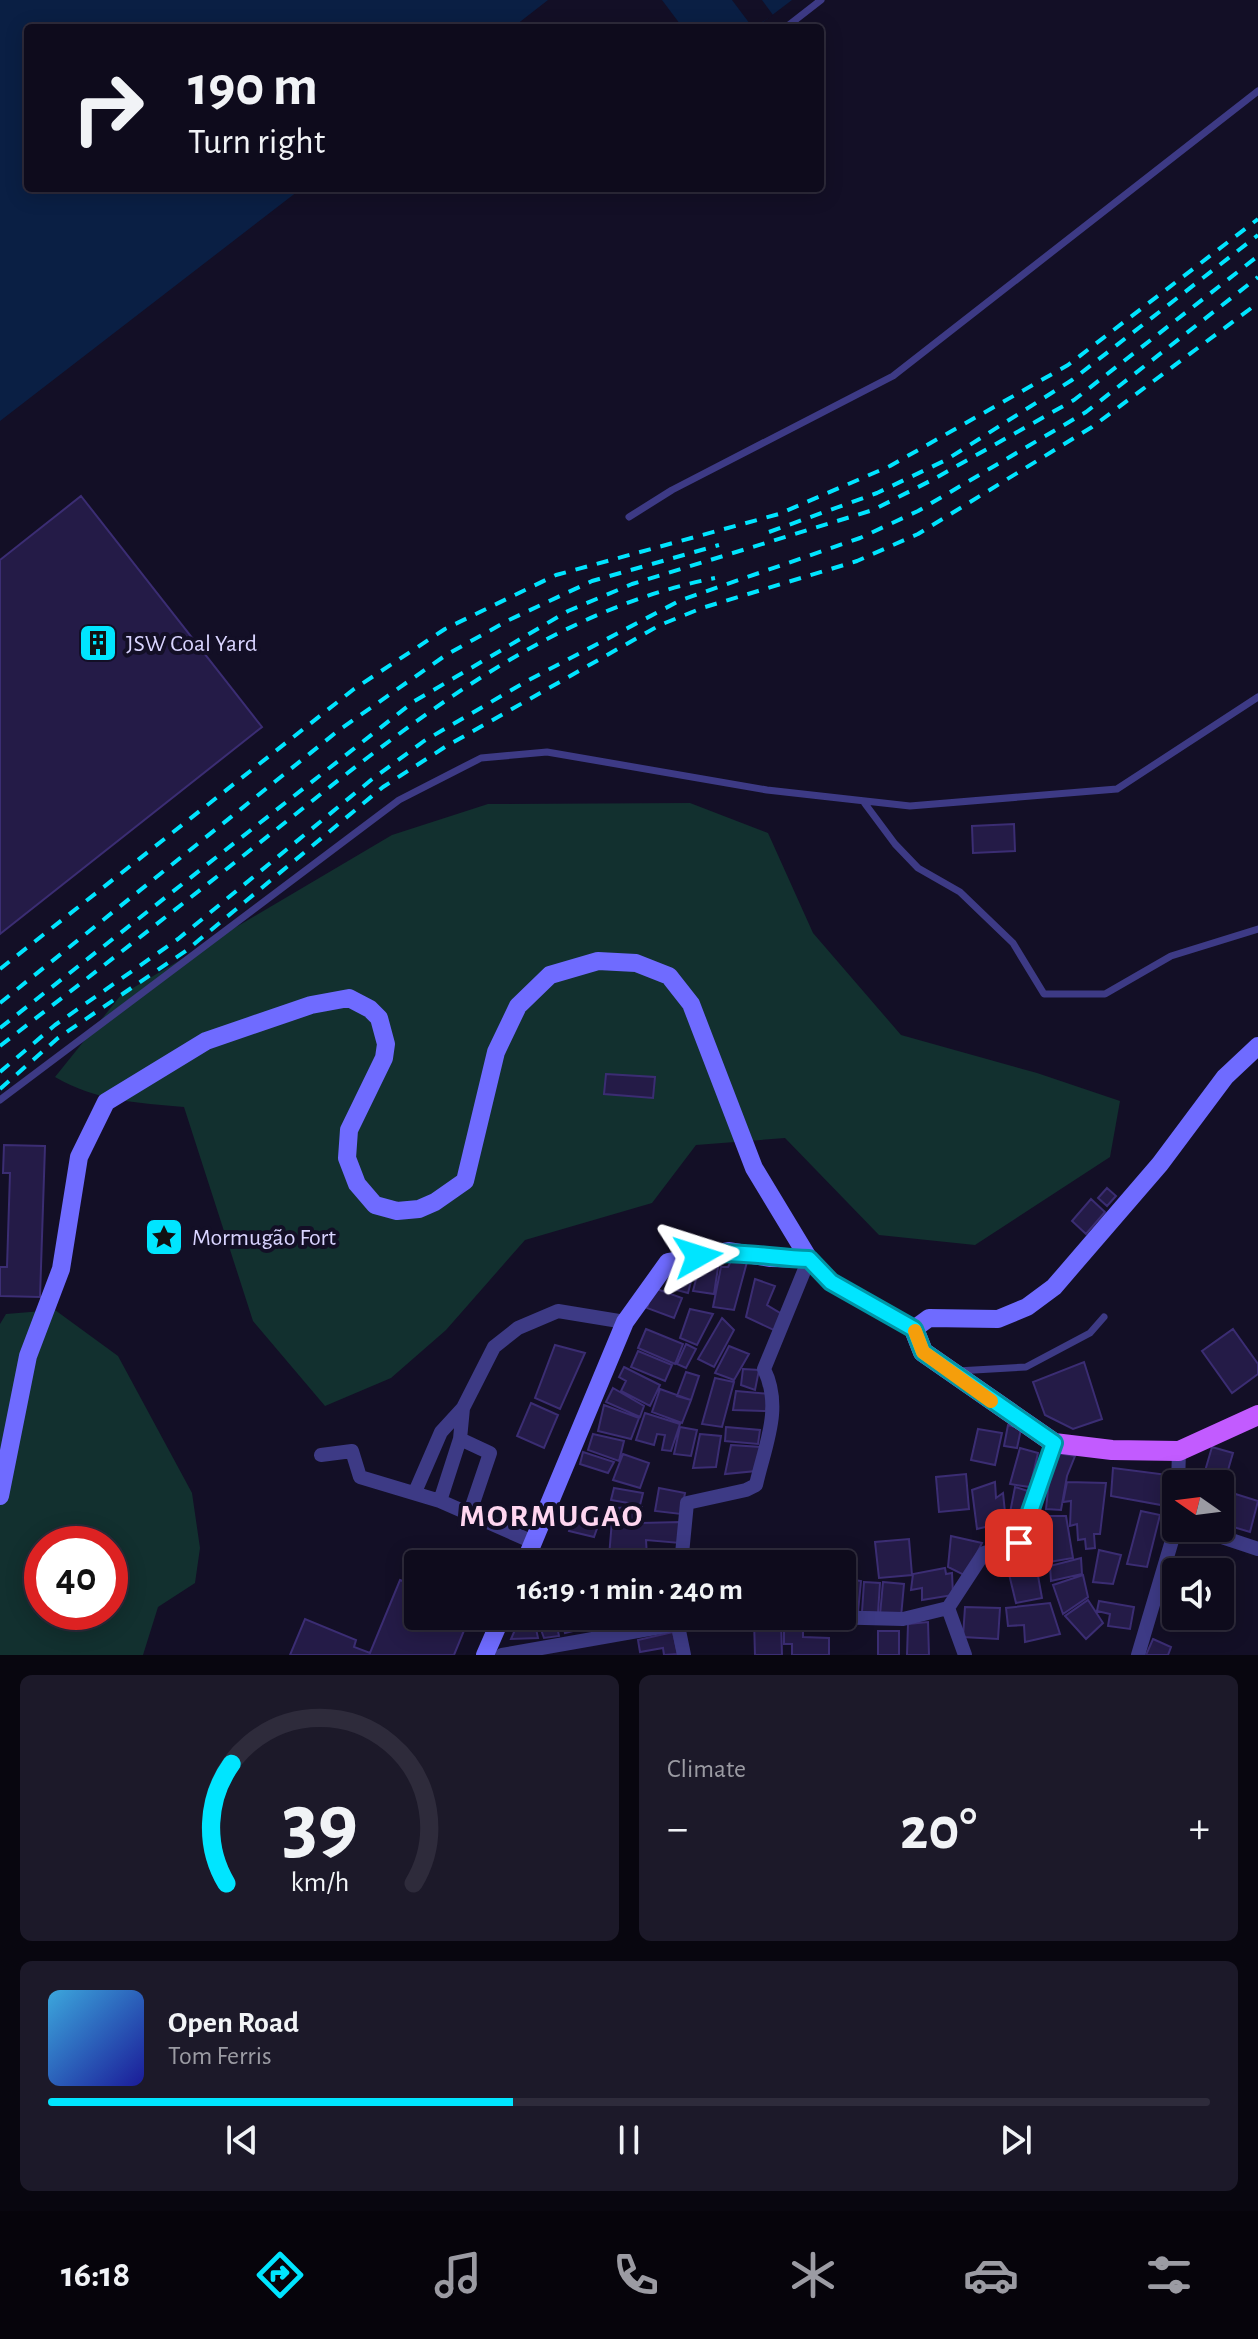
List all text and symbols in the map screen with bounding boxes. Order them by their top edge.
icon: right [56,56,160,160]
text: 190 m [188,59,318,115]
text: Turn right [188,124,325,160]
building icon: JSW Coal Yard [77,622,119,664]
place label: JSW Coal Yard [126,632,257,656]
position arrow [656,1214,740,1298]
place icon: Mormugão Fort [143,1216,185,1258]
place label: Mormugão Fort [192,1226,336,1250]
north arrow [1162,1470,1234,1542]
map controls [1162,1470,1234,1630]
district label: MORMUGAO [460,1500,644,1532]
pin [985,1509,1053,1577]
icon: arrive [997,1521,1041,1565]
speed limit sign: 40 [24,1526,128,1630]
button: sound [1162,1558,1234,1630]
text: 16:19 · 1 min · 240 m [517,1575,743,1605]
text: Climate [667,1756,746,1782]
text: 39 [281,1783,358,1867]
text: 20° [900,1800,977,1860]
text: − [667,1807,688,1851]
text: + [1189,1807,1210,1851]
text: km/h [290,1868,349,1897]
text: Open Road [168,2008,299,2038]
text: Tom Ferris [168,2043,272,2069]
icon: previous [220,2118,264,2162]
icon: pause [607,2118,651,2162]
icon: next [994,2118,1038,2162]
icon: directions [252,2247,308,2303]
icon: music [430,2247,486,2303]
icon: phone [608,2247,664,2303]
icon: climate [785,2247,841,2303]
icon: car [963,2247,1019,2303]
icon: filters [1141,2247,1197,2303]
text: 16:18 [61,2257,130,2293]

